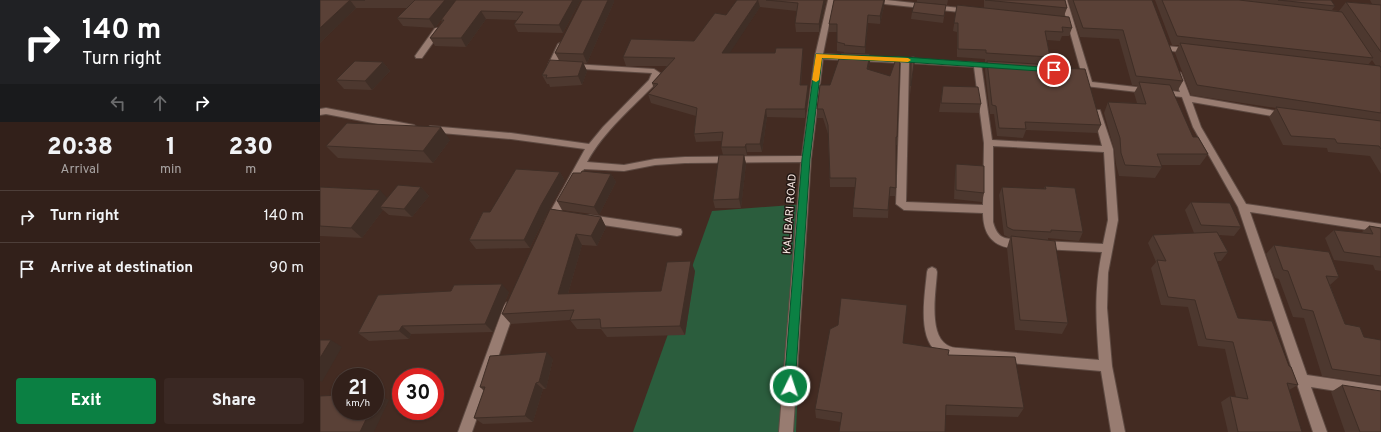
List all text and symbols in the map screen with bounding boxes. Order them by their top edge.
text: 140 m [82,13,161,49]
icon: right [16,16,68,68]
text: Turn right [82,48,162,71]
pin [1037,53,1071,87]
icon: arrive [1043,59,1065,81]
icon: left [107,92,129,114]
icon: ahead [149,92,171,114]
icon: right [191,92,213,114]
text: 20:38 [47,133,113,163]
text: 1 [166,133,176,163]
text: 230 [229,133,273,163]
text: Arrival [61,162,99,178]
text: min [160,162,182,178]
text: m [245,162,256,178]
street label: KALIBARI ROAD [780,173,800,255]
icon: right [16,206,38,228]
text: Turn right [50,207,119,226]
text: 140 m [264,207,304,226]
icon: arrive [16,258,38,280]
text: Arrive at destination [50,259,193,278]
text: 90 m [269,259,304,278]
position arrow [769,365,811,407]
speed limit sign: 30 [392,368,444,420]
text: 21 [348,376,368,402]
button: Exit [16,378,156,424]
button: Share [164,378,304,424]
text: km/h [346,397,370,410]

